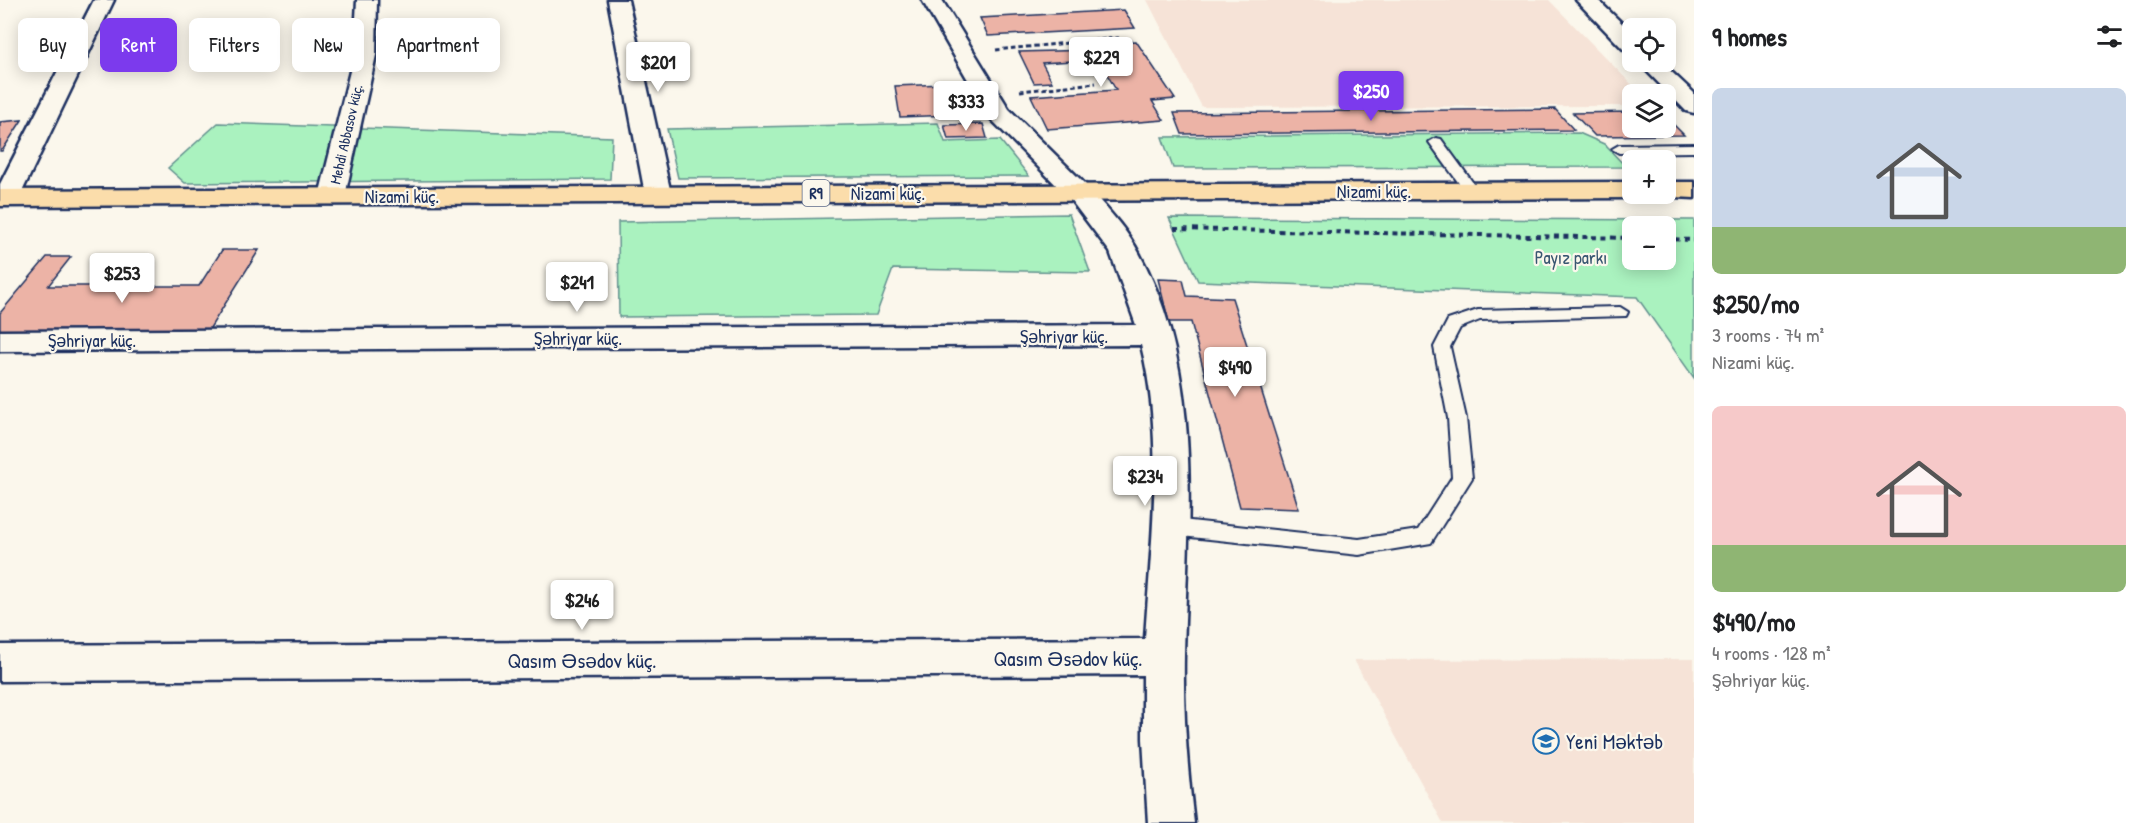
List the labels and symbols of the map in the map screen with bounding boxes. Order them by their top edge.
pin: $229 [1065,37,1137,88]
pin: $201 [622,42,694,93]
pin: $250 [1335,71,1407,122]
pin: $333 [930,81,1002,132]
street label: Mehdi Abbasov küç. [324,82,368,186]
street label: Nizami küç. [1337,179,1411,204]
road number: R9 [802,180,830,206]
street label: Nizami küç. [851,181,925,206]
street label: Nizami küç. [365,184,439,209]
park label: Payız parkı [1535,245,1607,270]
pin: $253 [86,253,158,304]
pin: $241 [541,262,613,313]
street label: Şəhriyar küç. [1020,324,1108,349]
street label: Şəhriyar küç. [534,326,622,351]
street label: Şəhriyar küç. [48,328,136,353]
pin: $490 [1199,347,1271,398]
pin: $234 [1109,456,1181,507]
pin: $246 [546,580,618,631]
street label: Qasım Əsədov küç. [993,644,1143,673]
street label: Qasım Əsədov küç. [507,646,657,675]
school or university icon: Yeni Məktəb [1531,726,1561,756]
place label: Yeni Məktəb [1566,727,1663,756]

